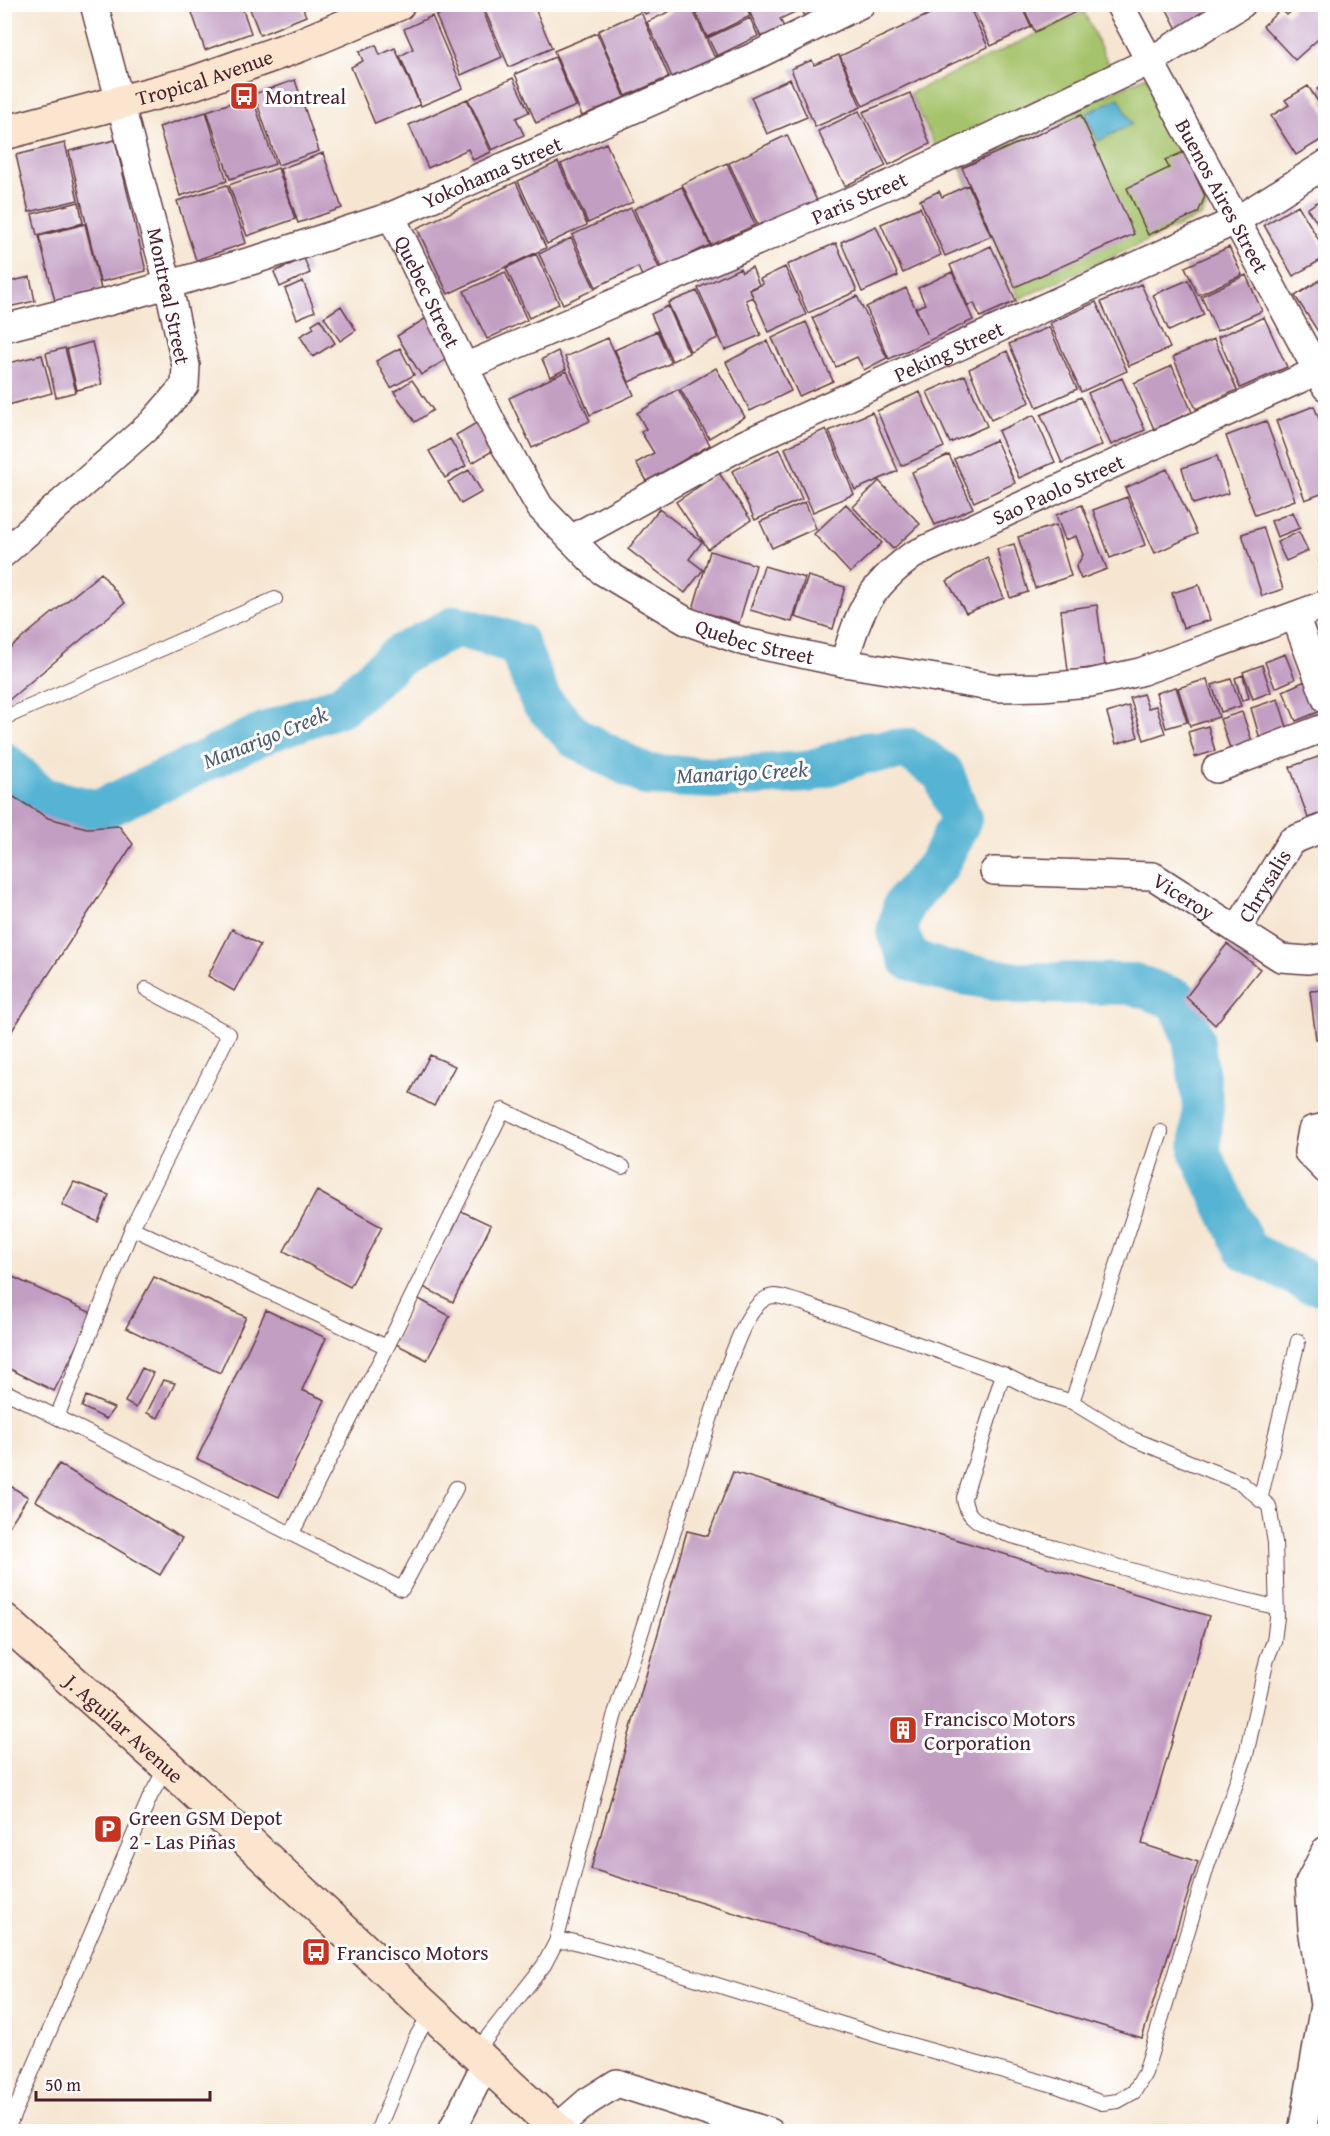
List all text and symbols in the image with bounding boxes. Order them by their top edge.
street label: Tropical Avenue [132,40,277,113]
bus stop icon: Montreal [228,80,260,112]
place label: Montreal [265,81,346,112]
street label: Buenos Aires Street [1168,113,1277,279]
street label: Yokohama Street [417,127,567,216]
street label: Paris Street [806,163,913,232]
street label: Montreal Street [139,225,199,368]
street label: Quebec Street [387,230,469,354]
street label: Peking Street [888,312,1009,390]
street label: Sao Paolo Street [987,445,1130,532]
street label: Quebec Street [691,610,818,672]
water label: Manarigo Creek [198,697,333,777]
water label: Manarigo Creek [675,753,810,791]
street label: Chrysalis [1230,843,1298,928]
street label: Viceroy [1147,864,1222,928]
street label: J. Aguilar Avenue [56,1664,191,1790]
place label: Francisco Motors Corporation [924,1703,1076,1758]
building icon: Francisco Motors Corporation [887,1714,919,1746]
place label: Green GSM Depot 2 - Las Piñas [129,1802,283,1857]
parking icon: Green GSM Depot 2 - Las Piñas [92,1813,124,1845]
bus stop icon: Francisco Motors [300,1936,332,1968]
place label: Francisco Motors [337,1937,489,1968]
scale bar [36,2064,210,2102]
text: 50 m [45,2071,81,2098]

